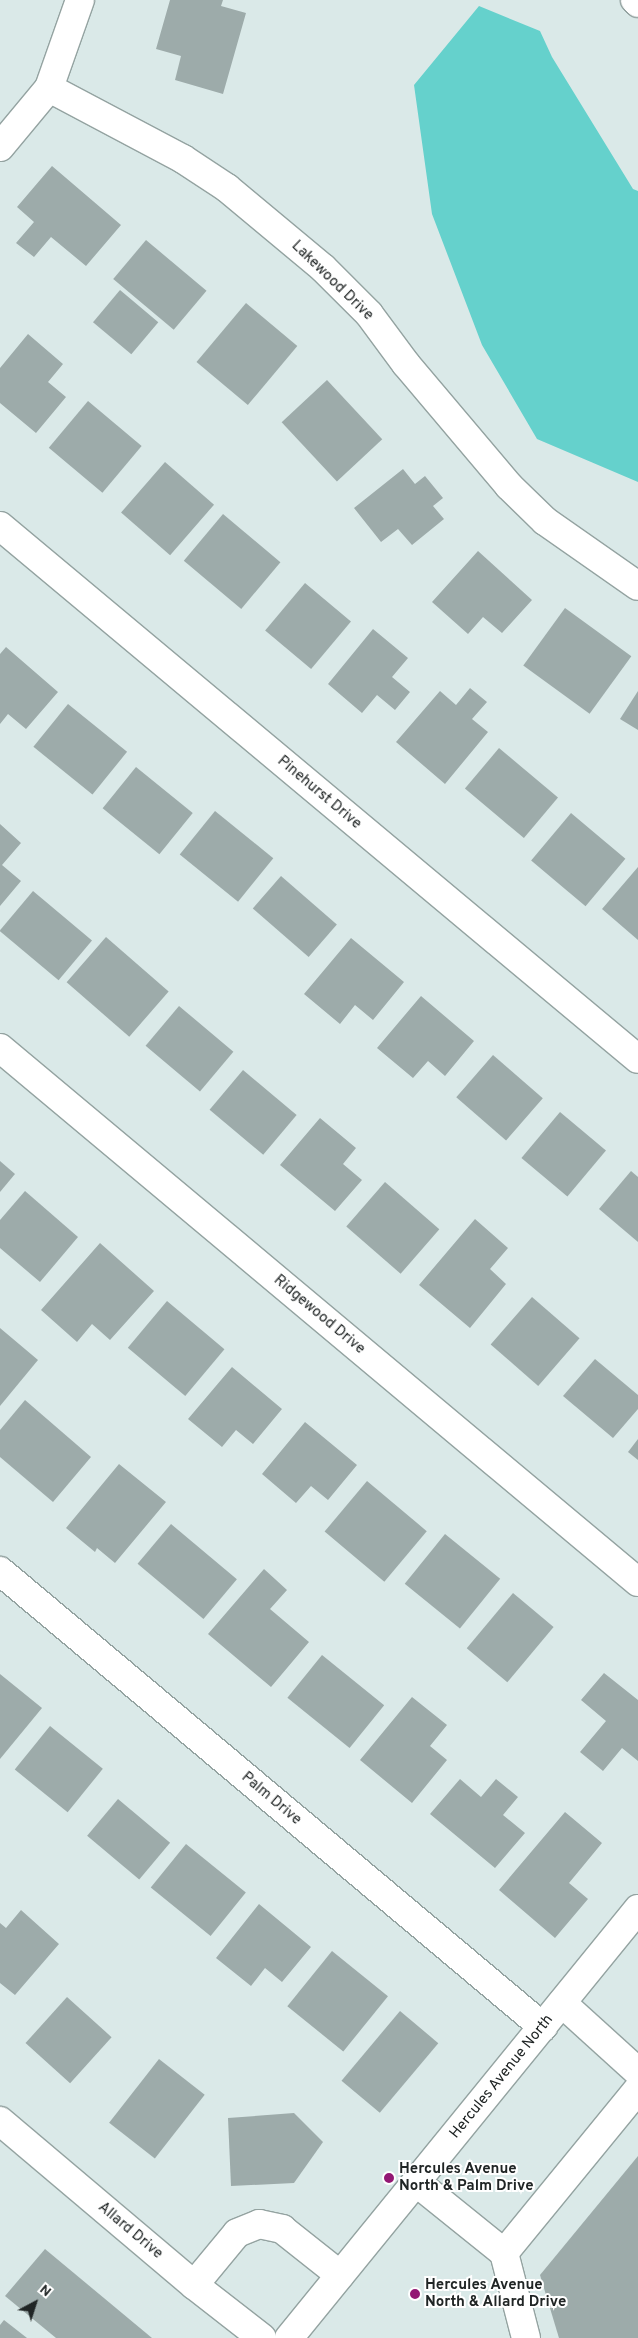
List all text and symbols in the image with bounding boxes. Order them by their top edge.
street label: Lakewood Drive [287,237,377,325]
street label: Pinehurst Drive [273,753,365,833]
street label: Ridgewood Drive [270,1272,368,1358]
street label: Palm Drive [237,1769,305,1829]
street label: Hercules Avenue North [446,2011,558,2143]
place label: Hercules Avenue North & Palm Drive [399,2160,534,2195]
marker: Hercules Avenue North & Palm Drive [383,2172,395,2184]
street label: Allard Drive [94,2199,166,2263]
place label: Hercules Avenue North & Allard Drive [425,2276,567,2311]
north arrow [10,2278,60,2328]
text: N [36,2281,54,2301]
marker: Hercules Avenue North & Allard Drive [409,2288,421,2300]

